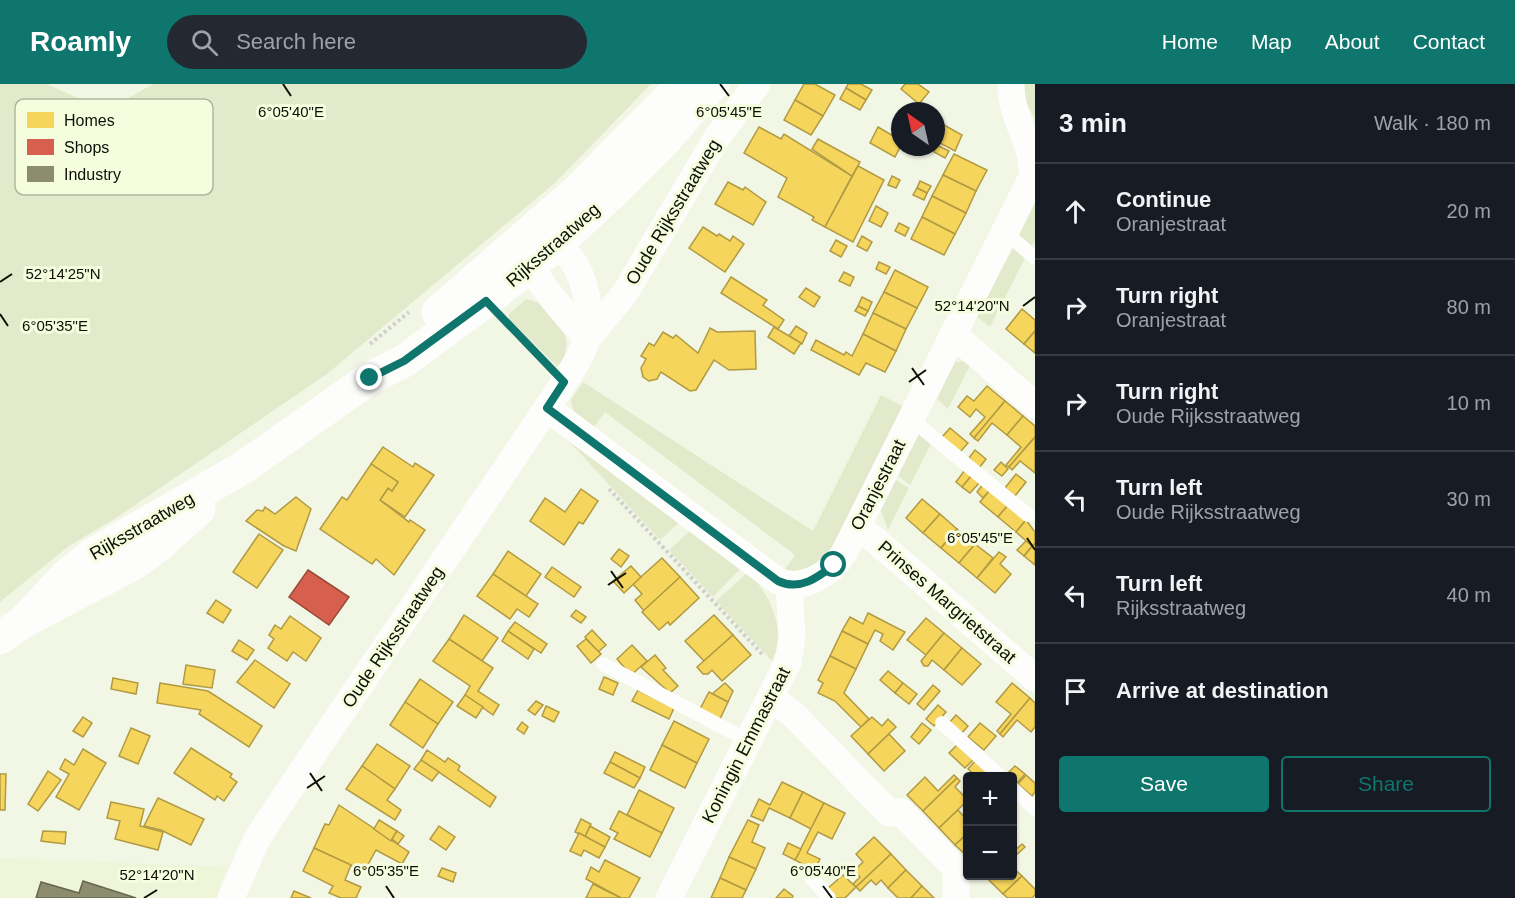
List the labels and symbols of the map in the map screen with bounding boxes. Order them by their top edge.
legend [15,99,213,195]
north arrow [891,102,945,156]
text: 6°05'40"E [258,103,324,120]
text: 6°05'45"E [696,103,762,120]
text: Homes [64,112,115,129]
street label: Oude Rijksstraatweg [622,136,724,288]
text: Shops [64,139,109,156]
text: Industry [64,166,121,183]
street label: Rijksstraatweg [502,199,604,291]
text: 52°14'25"N [25,265,101,282]
text: 52°14'20"N [934,297,1010,314]
text: 6°05'35"E [22,317,88,334]
route end [356,364,382,390]
street label: Oranjestraat [847,436,909,534]
street label: Rijksstraatweg [86,488,198,564]
text: 6°05'45"E [947,529,1013,546]
street label: Prinses Margrietstraat [874,537,1020,667]
route start [820,551,846,577]
street label: Oude Rijksstraatweg [338,563,448,711]
street label: Koningin Emmastraat [698,664,794,826]
text: 6°05'35"E [353,862,419,879]
text: 6°05'40"E [790,862,856,879]
text: 52°14'20"N [119,866,195,883]

